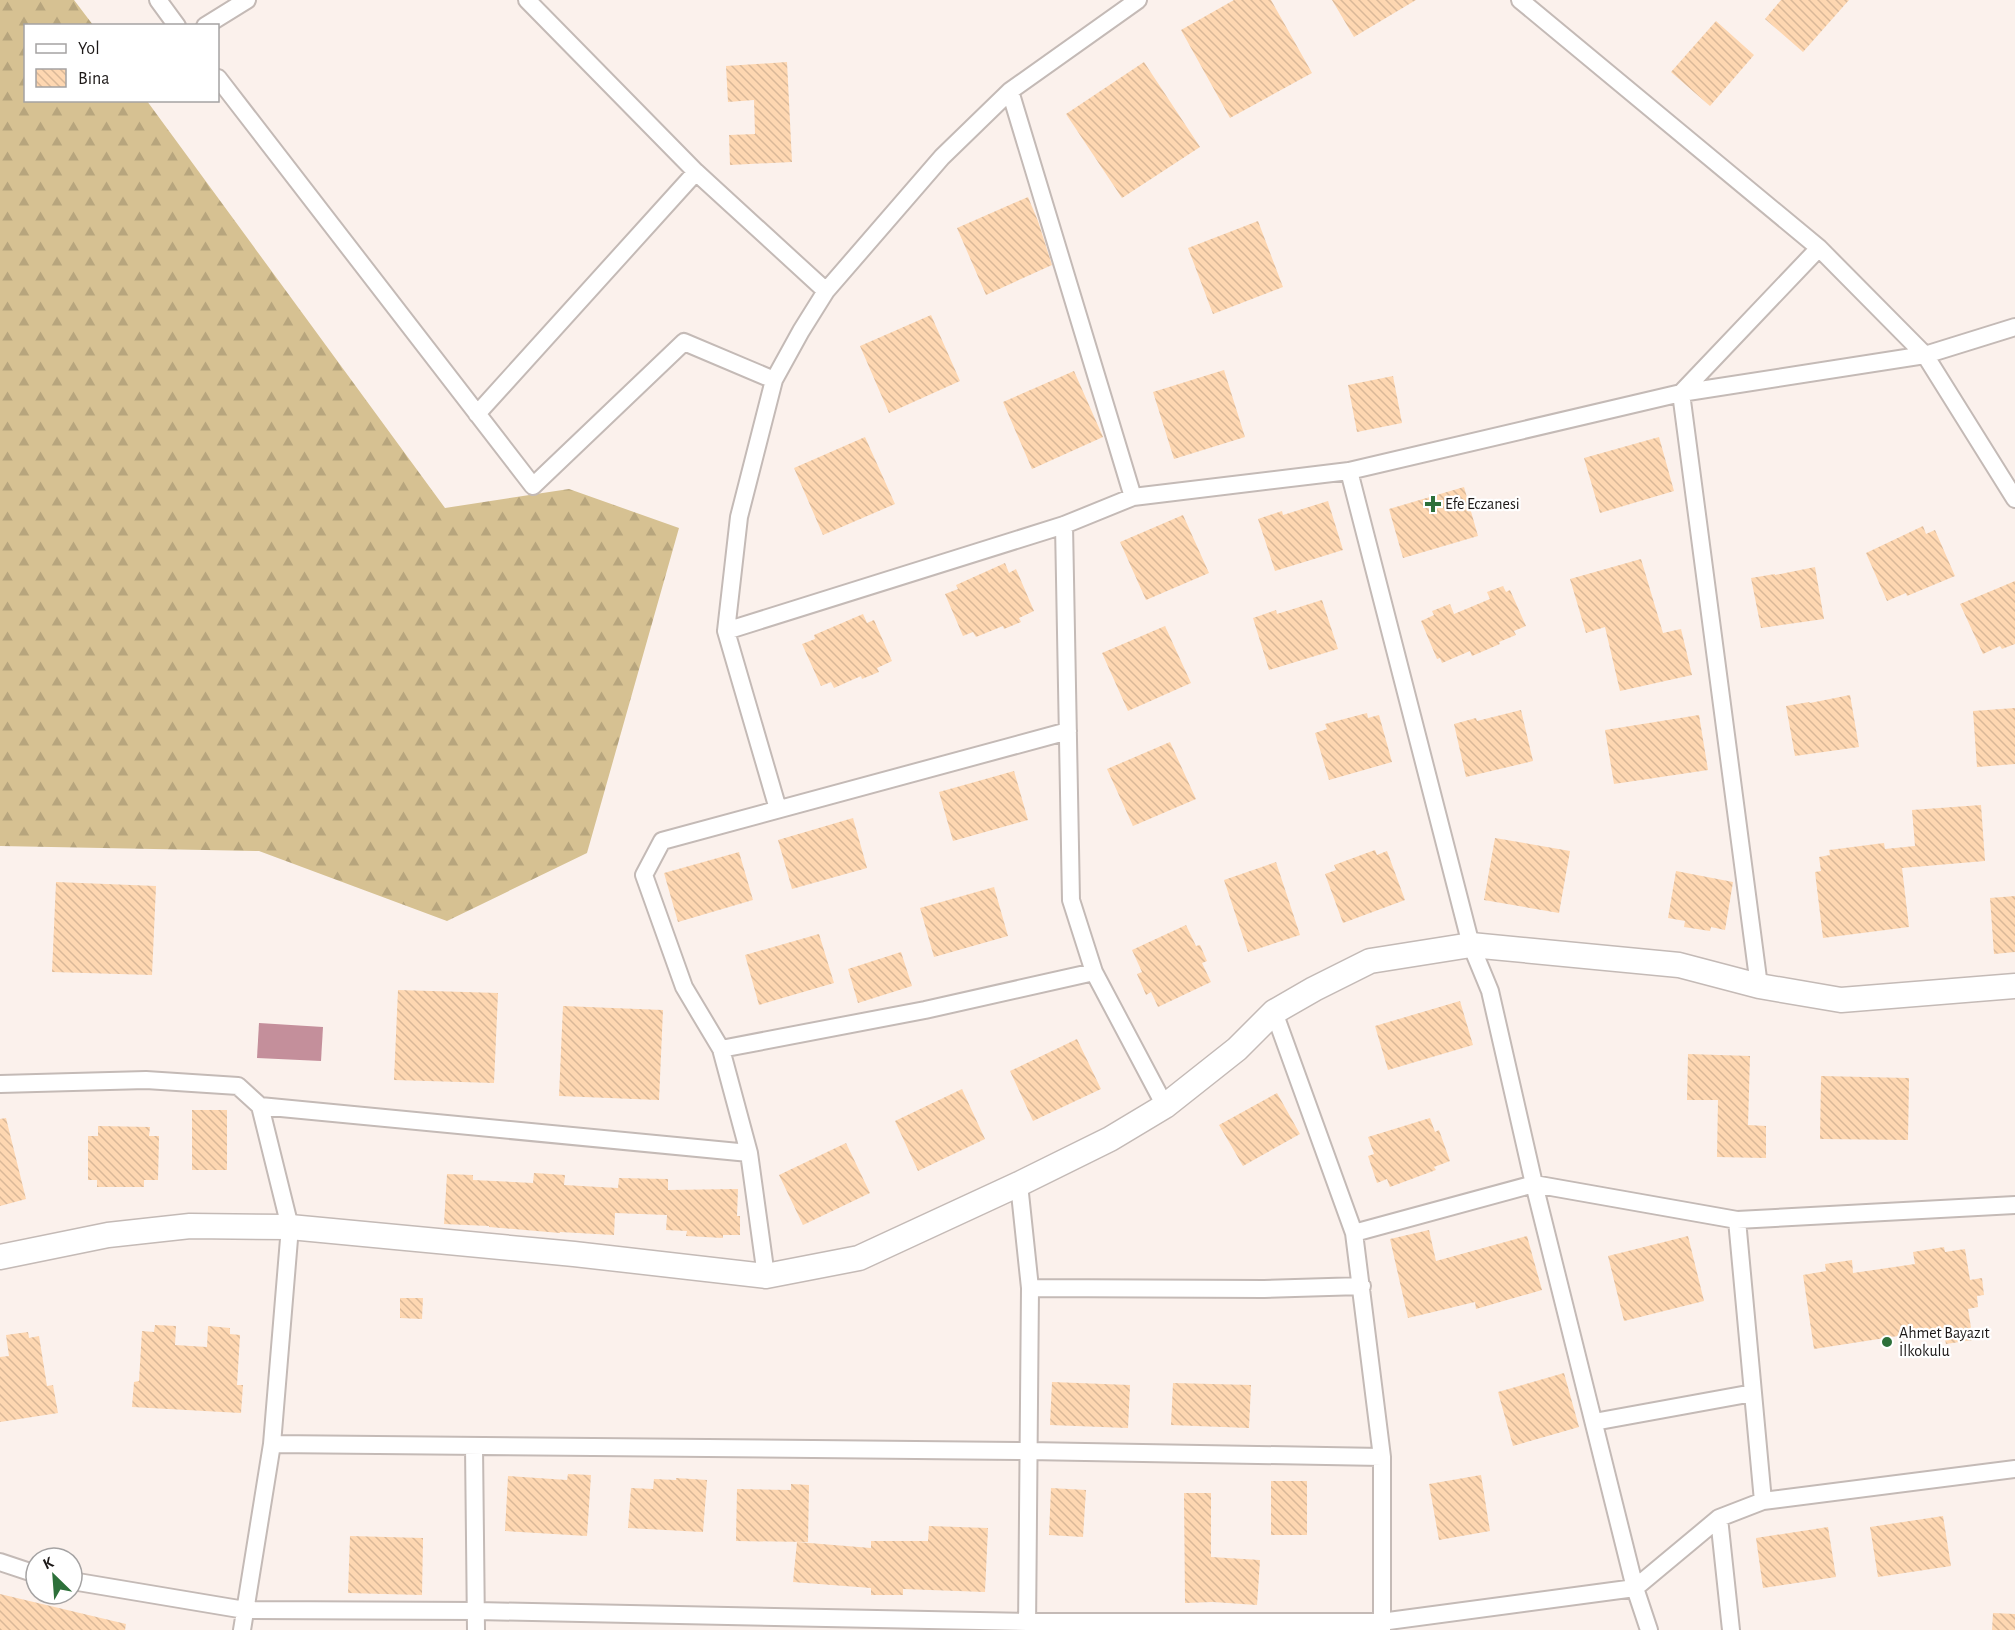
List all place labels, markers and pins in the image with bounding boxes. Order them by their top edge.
place label: Efe Eczanesi [1445,496,1520,512]
marker: Efe Eczanesi [1426,497,1440,511]
place label: Ahmet Bayazıt İlkokulu [1899,1325,1990,1359]
marker: Ahmet Bayazıt İlkokulu [1880,1335,1894,1349]

